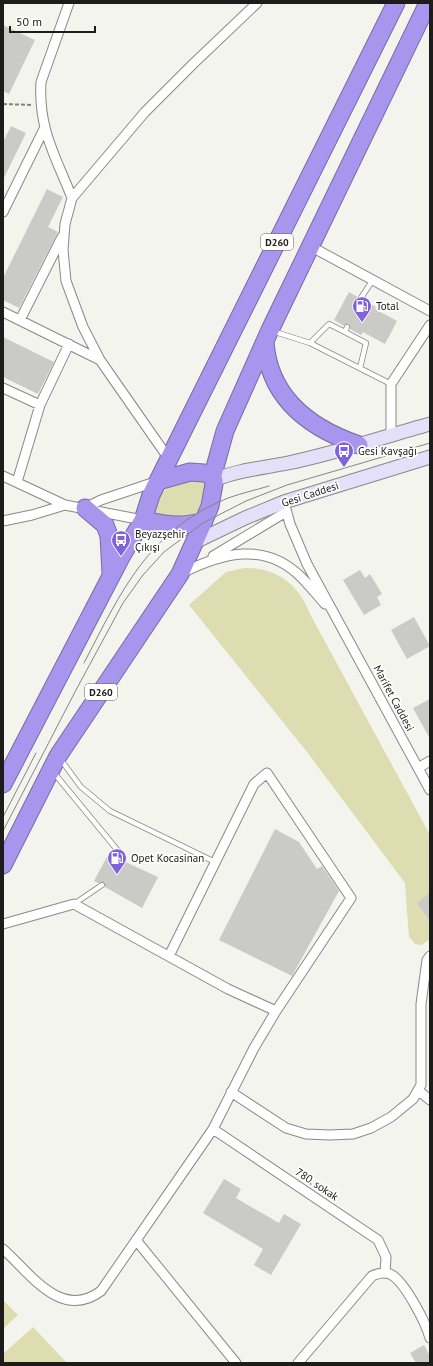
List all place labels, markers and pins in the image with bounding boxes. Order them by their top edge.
fuel station icon: Total [351,295,373,323]
place label: Total [376,299,400,313]
bus stop icon: Gesi Kavşağı [333,440,355,468]
place label: Gesi Kavşağı [358,444,417,458]
place label: Beyazşehir Çıkışı [135,527,185,554]
bus stop icon: Beyazşehir Çıkışı [110,529,132,557]
fuel station icon: Opet Kocasinan [106,847,128,875]
place label: Opet Kocasinan [131,851,204,865]

